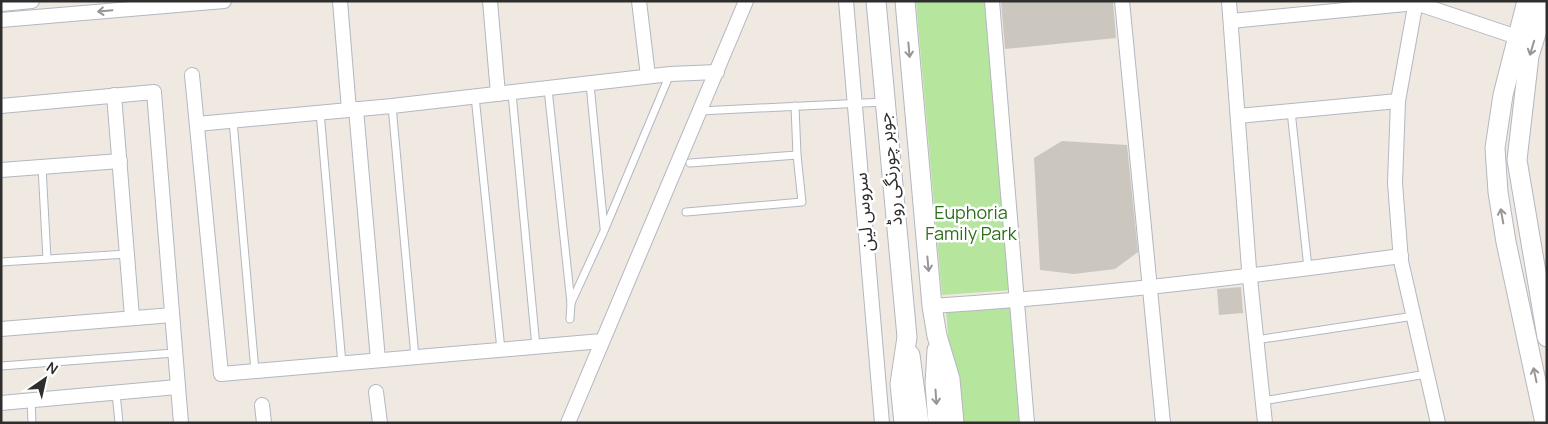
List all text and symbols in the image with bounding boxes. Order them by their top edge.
one-way arrow [98,6,114,16]
one-way arrow [1526,40,1536,56]
one-way arrow [905,42,914,58]
street label: جوہر چورنگی روڈ [871,111,907,227]
street label: سروس لین [848,172,878,253]
park label: Euphoria Family Park [925,200,1018,245]
one-way arrow [1496,208,1506,224]
one-way arrow [923,256,933,272]
north arrow [20,354,70,404]
text: N [43,357,62,378]
one-way arrow [1530,367,1539,383]
one-way arrow [931,389,941,405]

